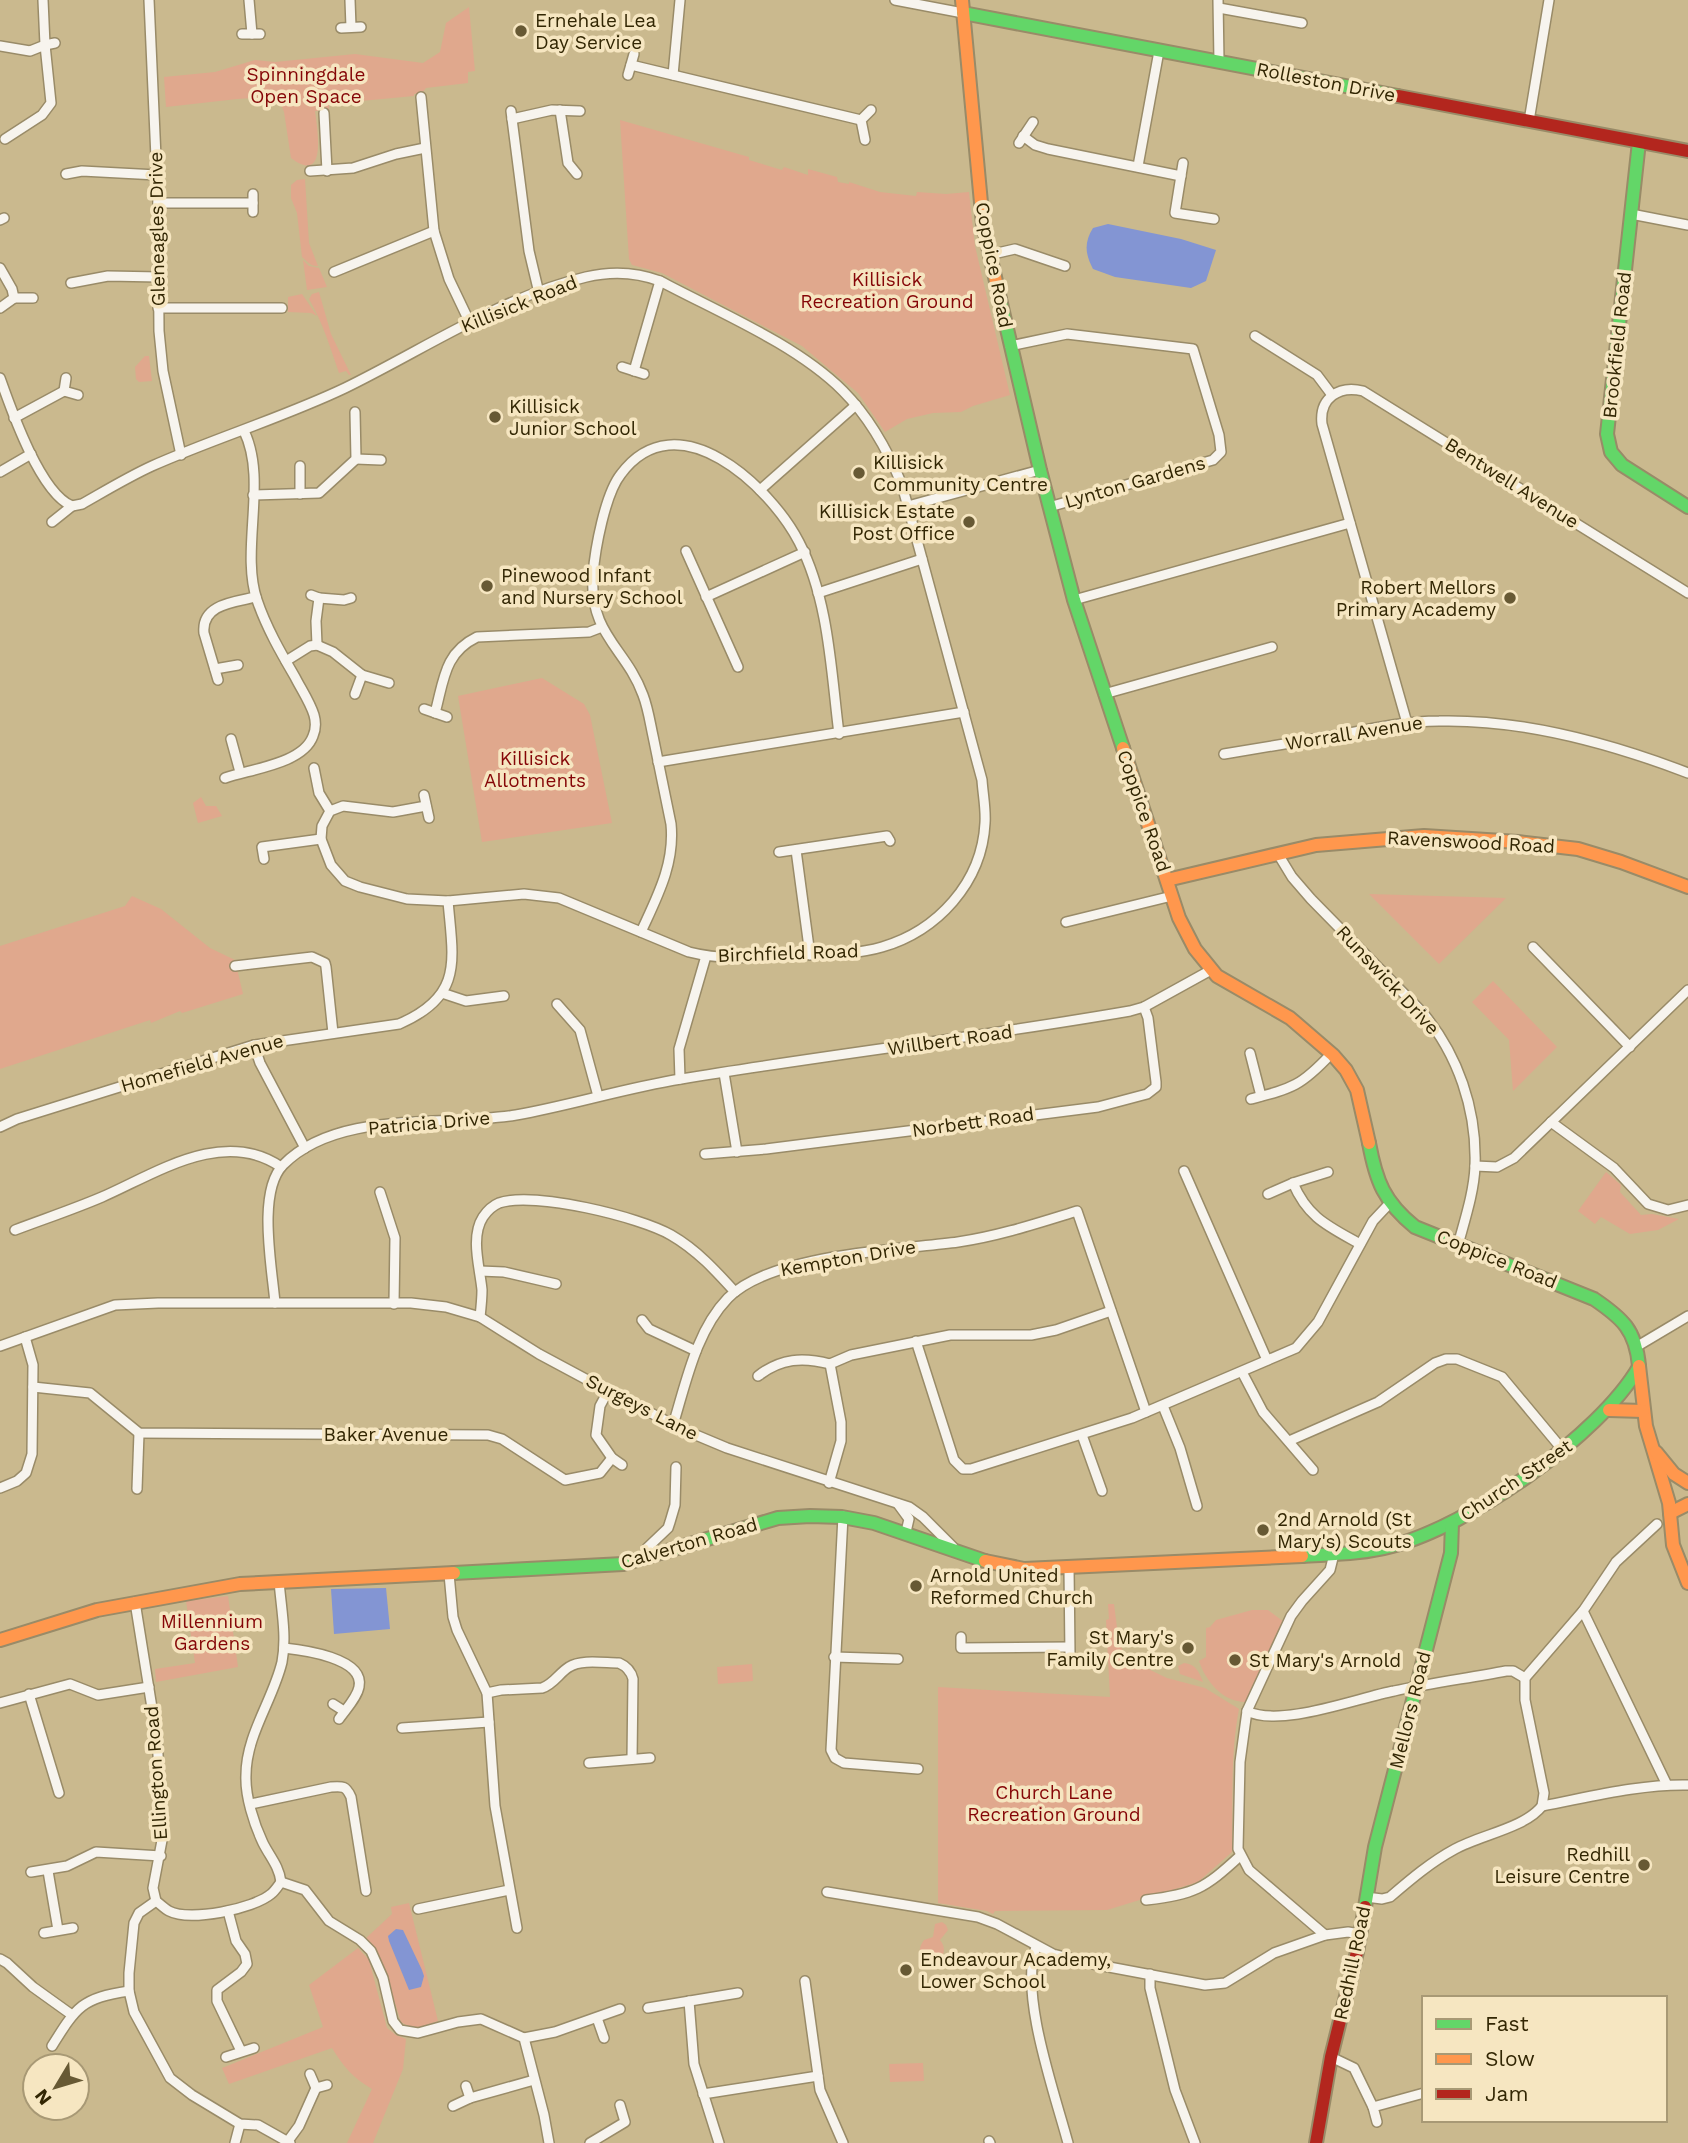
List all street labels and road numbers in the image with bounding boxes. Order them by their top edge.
street label: Rolleston Drive [1255,57,1397,107]
street label: Gleneagles Drive [144,151,170,307]
street label: Coppice Road [971,200,1017,330]
street label: Killisick Road [458,270,580,338]
street label: Brookfield Road [1598,270,1636,420]
street label: Bentwell Avenue [1441,433,1583,533]
street label: Lynton Gardens [1062,451,1208,513]
street label: Worrall Avenue [1284,711,1424,755]
street label: Coppice Road [1112,747,1176,875]
street label: Ravenswood Road [1386,826,1556,858]
street label: Runswick Drive [1331,921,1445,1039]
street label: Birchfield Road [717,939,859,967]
street label: Willbert Road [886,1020,1014,1060]
street label: Homefield Avenue [118,1029,286,1097]
street label: Norbett Road [910,1102,1036,1142]
street label: Patricia Drive [367,1106,491,1140]
street label: Coppice Road [1433,1224,1561,1294]
street label: Kempton Drive [778,1235,918,1281]
street label: Surgeys Lane [582,1369,702,1445]
street label: Baker Avenue [324,1423,448,1446]
street label: Church Street [1456,1434,1576,1526]
street label: Calverton Road [618,1512,760,1574]
street label: Mellors Road [1384,1649,1436,1771]
street label: Ellington Road [140,1705,172,1841]
street label: Redhill Road [1329,1904,1375,2022]

